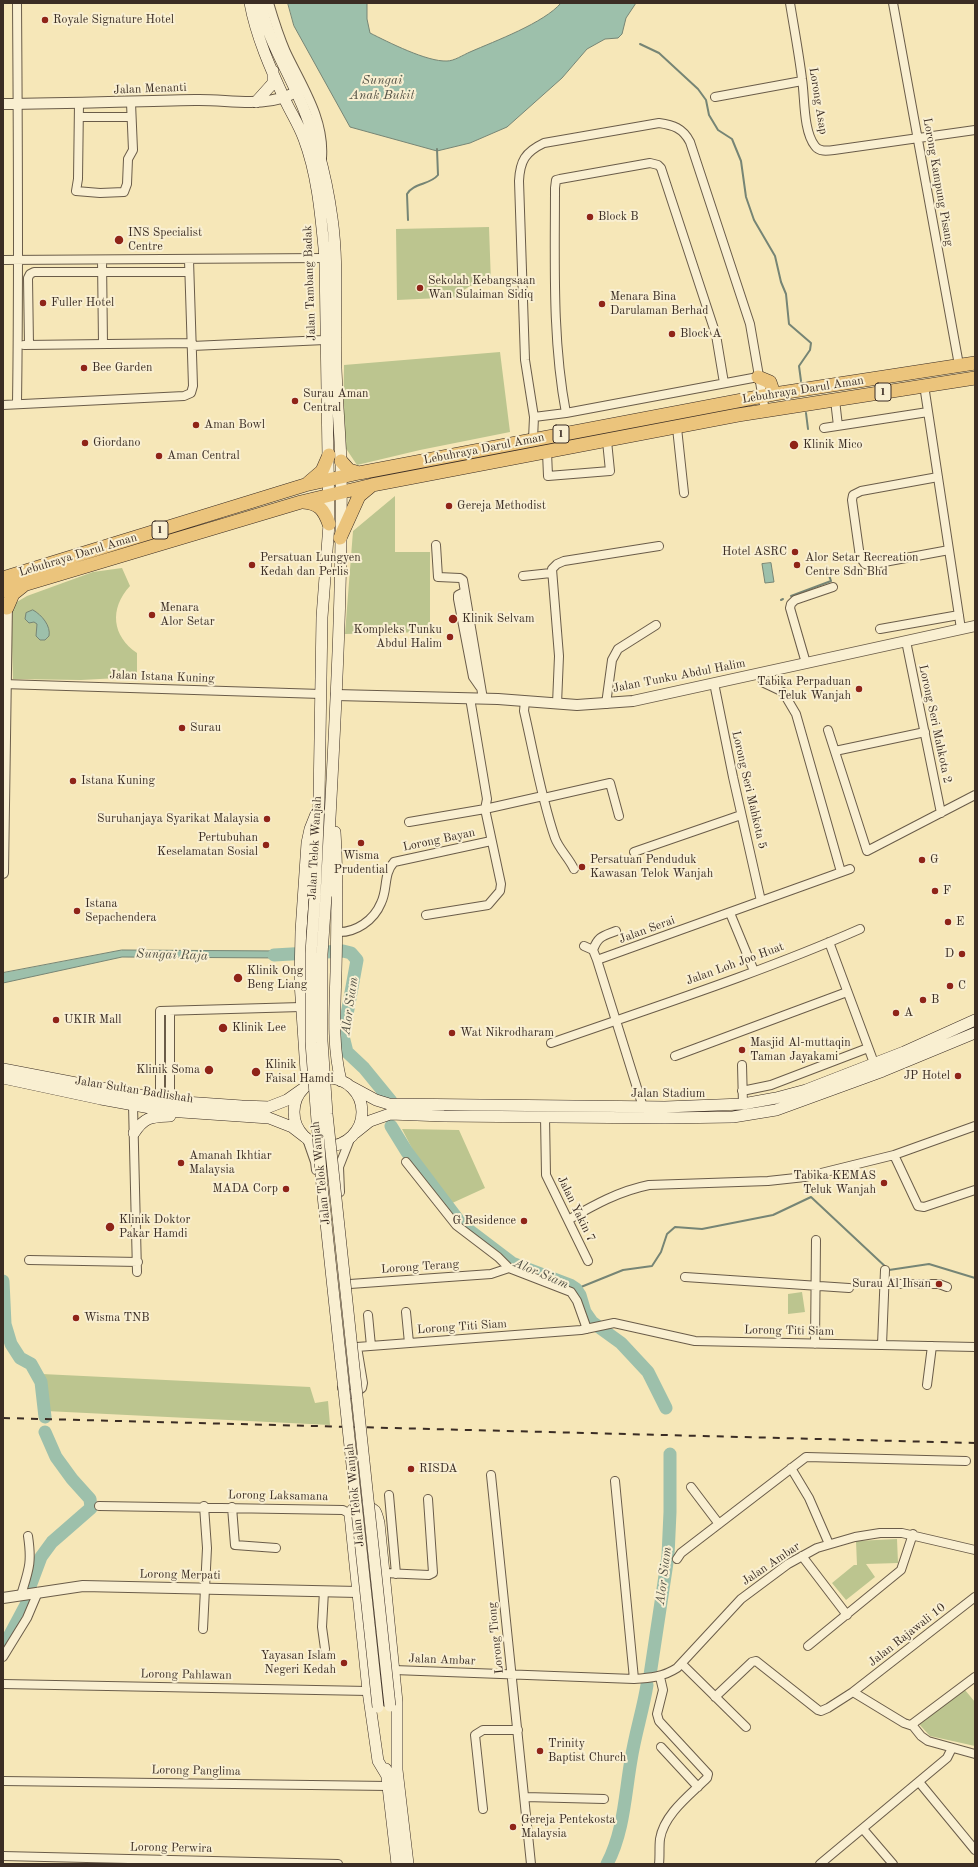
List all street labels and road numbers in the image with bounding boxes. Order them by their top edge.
street label: Lorong Asap [806,66,830,136]
street label: Jalan Menanti [113,81,187,97]
street label: Lorong Kampung Pisang [920,117,956,247]
street label: Jalan Tambang Badak [301,225,319,341]
street label: Lebuhraya Darul Aman [741,373,865,407]
road number: 1 [875,383,891,401]
road number: 1 [553,425,569,443]
street label: Lebuhraya Darul Aman [422,430,546,468]
road number: 1 [152,521,168,539]
street label: Lebuhraya Darul Aman [17,530,139,580]
street label: Jalan Tunku Abdul Halim [611,656,747,696]
street label: Lorong Seri Mahkota 2 [915,663,955,785]
street label: Jalan Istana Kuning [109,668,215,686]
street label: Lorong Seri Mahkota 5 [728,730,770,850]
street label: Jalan Telok Wanjah [305,796,325,900]
street label: Lorong Bayan [402,825,476,855]
street label: Jalan Serai [617,913,677,947]
street label: Jalan Loh Joo Huat [684,940,786,988]
street label: Jalan Sultan Badlishah [74,1074,194,1106]
street label: Jalan Stadium [631,1087,705,1101]
street label: Jalan Telok Wanjah [308,1121,334,1225]
street label: Jalan Yakin 7 [554,1174,598,1244]
street label: Lorong Terang [380,1257,460,1277]
street label: Lorong Titi Siam [417,1317,507,1337]
street label: Lorong Titi Siam [744,1323,834,1339]
street label: Jalan Telok Wanjah [342,1443,368,1547]
street label: Lorong Laksamana [228,1488,328,1504]
street label: Jalan Ambar [739,1539,803,1589]
street label: Lorong Merpati [139,1567,221,1583]
street label: Jalan Rajawali 10 [866,1600,948,1670]
street label: Lorong Tiong [485,1601,507,1675]
street label: Jalan Ambar [408,1652,476,1668]
street label: Lorong Pahlawan [140,1667,232,1683]
street label: Lorong Panglima [151,1763,241,1779]
street label: Lorong Perwira [130,1840,212,1856]

